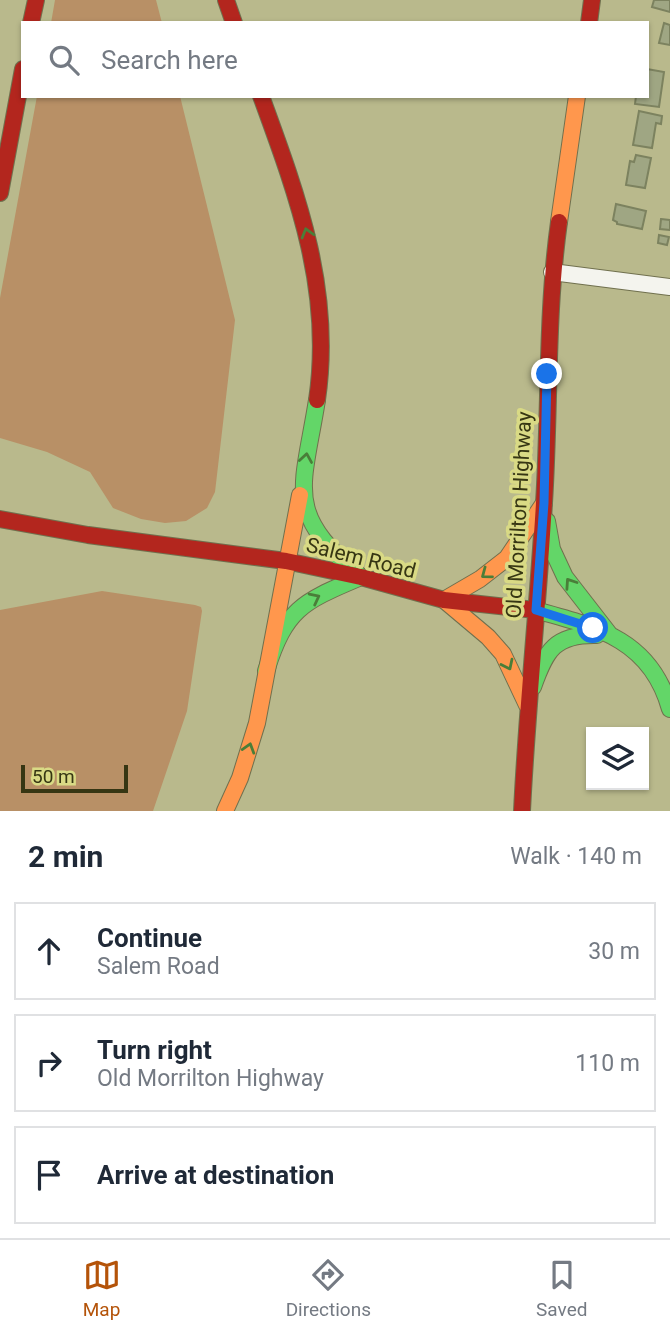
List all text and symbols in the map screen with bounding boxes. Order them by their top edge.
search box [21,21,649,98]
icon: search [45,41,83,79]
text: Search here [101,45,238,75]
one-way arrow [301,227,316,239]
route end [531,358,562,389]
street label: Old Morrilton Highway [502,411,536,619]
one-way arrow [298,452,313,464]
street label: Salem Road [304,533,418,583]
one-way arrow [481,566,493,579]
one-way arrow [565,577,578,590]
one-way arrow [308,592,320,606]
route start [577,612,608,643]
one-way arrow [500,658,514,671]
map controls [586,727,649,790]
button: layers [586,727,649,790]
one-way arrow [241,742,256,754]
scale bar [21,762,128,794]
text: 50 m [32,765,75,788]
text: 2 min [28,839,103,874]
text: Walk · 140 m [510,843,642,870]
text: Continue [97,923,202,953]
icon: ahead [30,932,68,970]
text: 30 m [588,938,640,965]
text: Salem Road [97,953,220,980]
text: Turn right [97,1035,212,1065]
icon: right [30,1044,68,1082]
text: 110 m [575,1050,640,1077]
text: Old Morrilton Highway [97,1065,324,1092]
icon: arrive [30,1156,68,1194]
text: Arrive at destination [97,1160,334,1190]
tab: Map [83,1256,121,1321]
tab: Directions [286,1256,371,1321]
tab: Saved [536,1256,587,1321]

